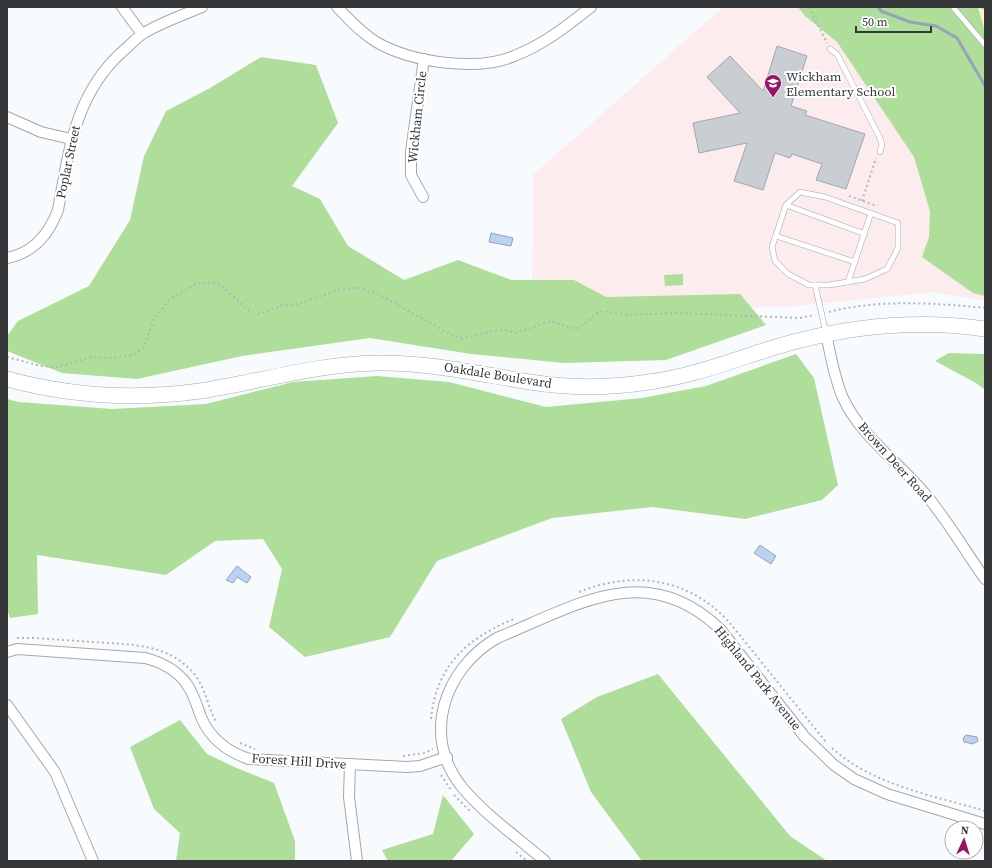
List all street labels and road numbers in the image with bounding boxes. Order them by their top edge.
street label: Wickham Circle [404,70,430,164]
street label: Poplar Street [52,123,84,200]
street label: Oakdale Boulevard [443,358,554,392]
street label: Brown Deer Road [855,418,936,506]
street label: Highland Park Avenue [711,622,806,734]
street label: Forest Hill Drive [251,749,347,773]

